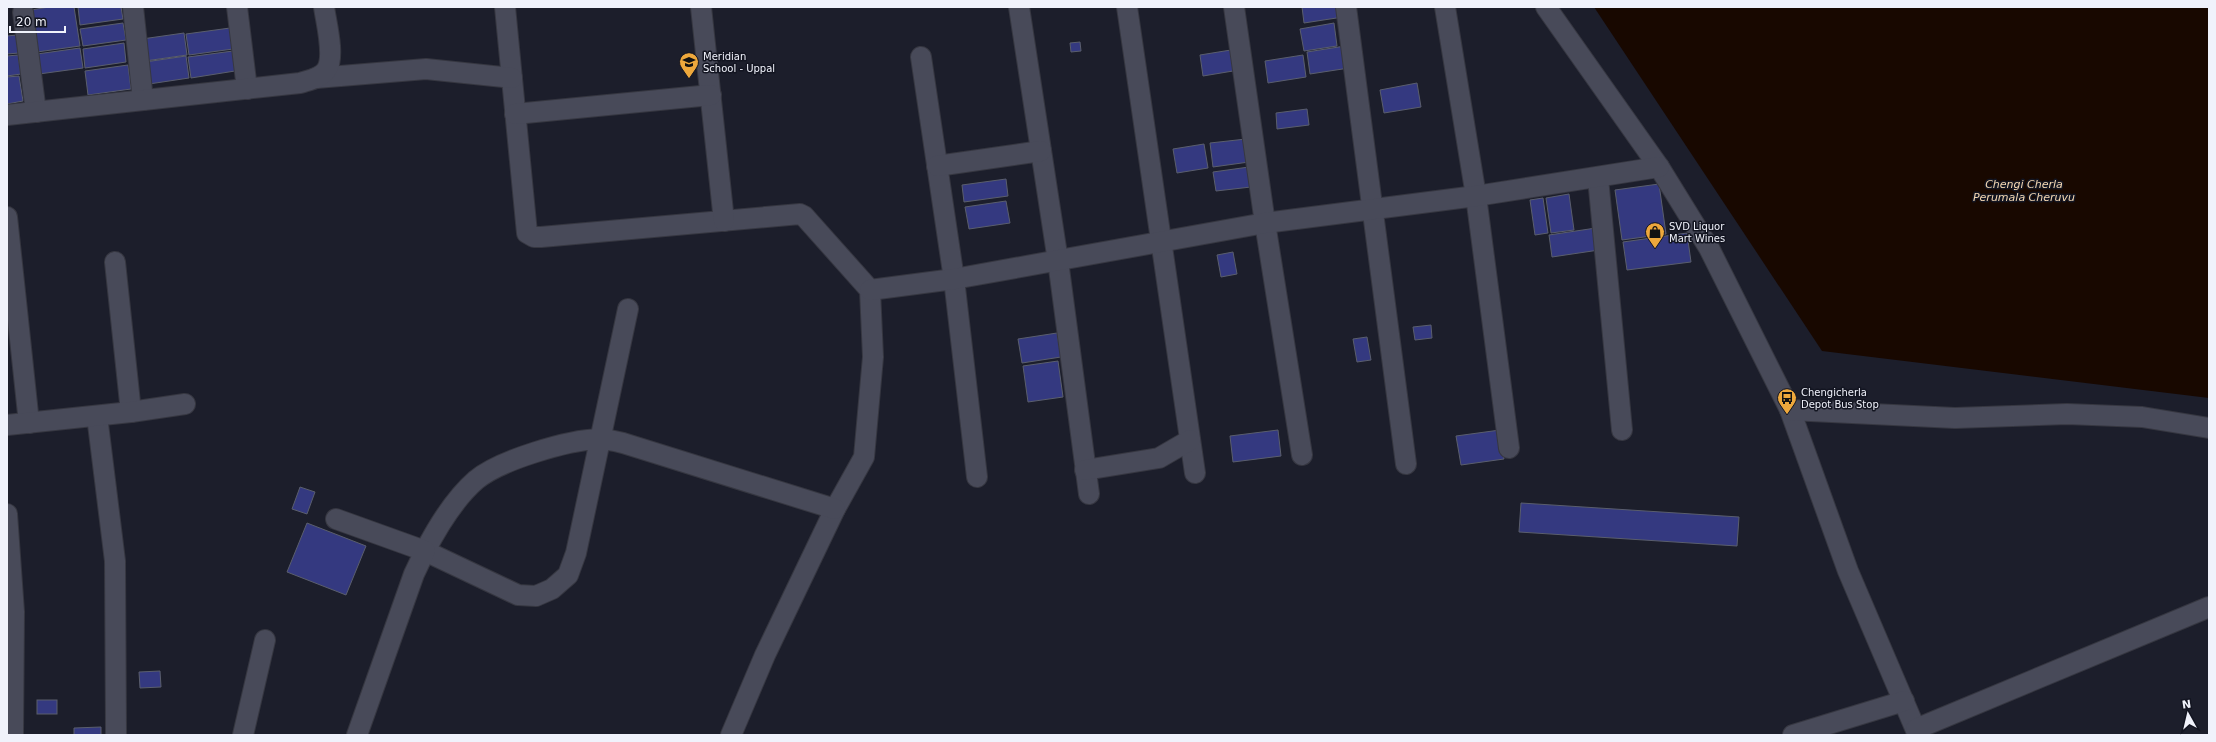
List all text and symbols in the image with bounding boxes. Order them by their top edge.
scale bar [10,8,65,34]
text: 20 m [16,15,47,29]
school or university icon: Meridian School - Uppal [678,51,700,79]
place label: Meridian School - Uppal [703,51,775,74]
water label: Chengi Cherla Perumala Cheruvu [1973,178,2075,204]
shop icon: SVD Liquor Mart Wines [1644,221,1666,249]
place label: SVD Liquor Mart Wines [1669,221,1725,244]
bus stop icon: Chengicherla Depot Bus Stop [1776,387,1798,415]
place label: Chengicherla Depot Bus Stop [1801,387,1879,410]
north arrow [2168,694,2208,734]
text: N [2181,698,2192,712]

